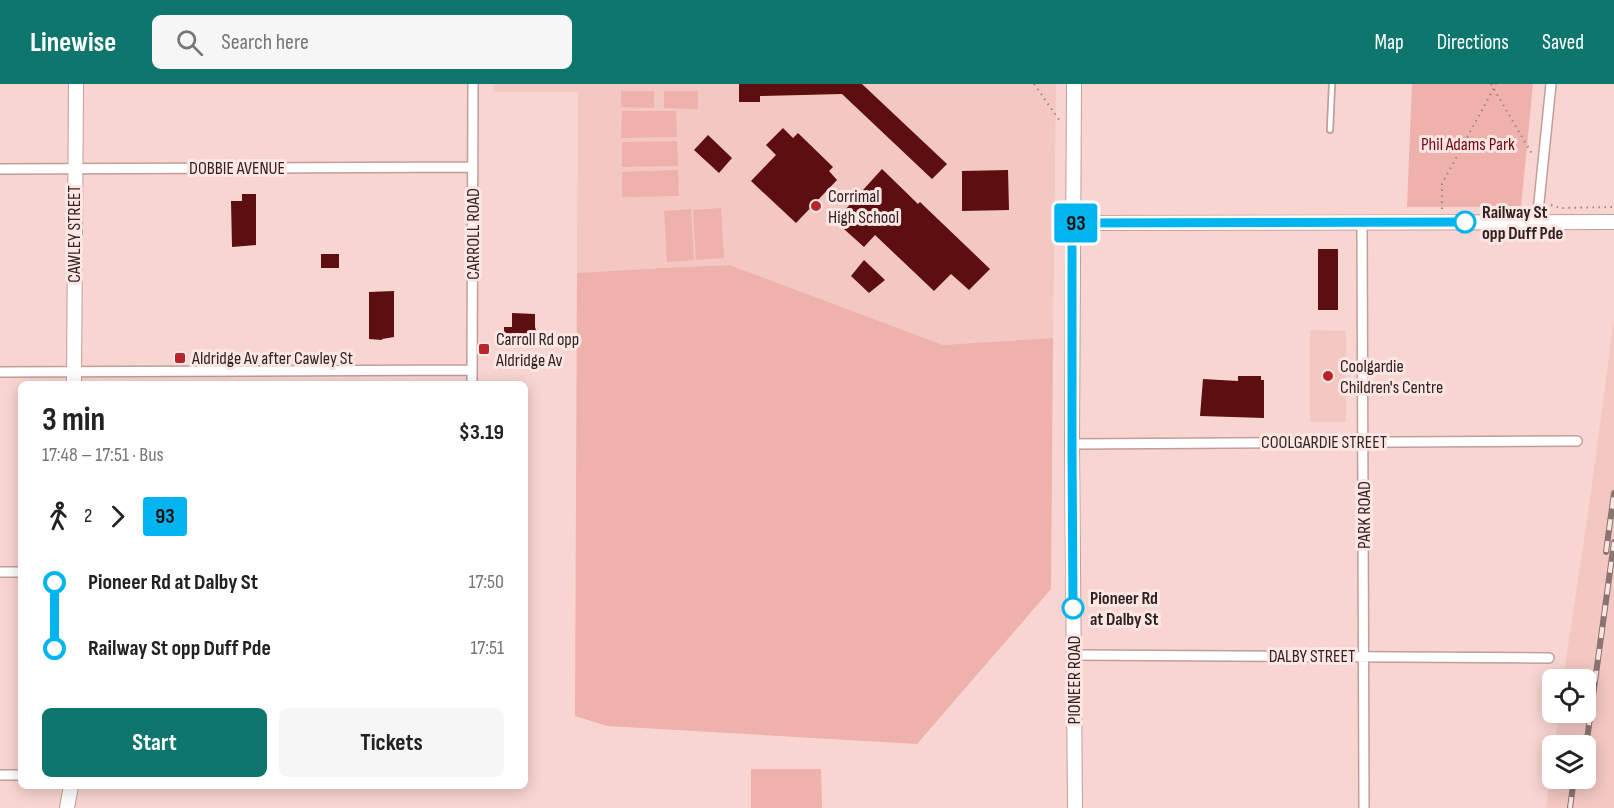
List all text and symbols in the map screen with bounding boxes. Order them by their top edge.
search box [152,15,572,69]
text: Linewise [30,26,116,59]
icon: search [173,26,206,59]
text: Search here [221,29,309,56]
text: Map [1374,30,1404,55]
text: Directions [1437,30,1509,55]
text: Saved [1542,30,1584,55]
park label: Phil Adams Park [1421,134,1515,155]
street label: DOBBIE AVENUE [189,158,285,179]
street label: CAWLEY STREET [64,185,85,283]
place label: Corrimal High School [828,186,899,228]
street label: CARROLL ROAD [463,188,484,280]
marker: Corrimal High School [809,199,823,213]
place label: Railway St opp Duff Pde [1482,202,1563,244]
line badge: 93 [1049,204,1103,242]
text: 93 [1066,211,1086,236]
marker: Railway St opp Duff Pde [1454,211,1476,233]
place label: Carroll Rd opp Aldridge Av [495,329,579,371]
marker: Carroll Rd opp Aldridge Av [477,342,491,356]
place label: Aldridge Av after Cawley St [191,348,353,369]
marker: Aldridge Av after Cawley St [173,351,187,365]
place label: Coolgardie Children's Centre [1340,356,1443,398]
marker: Coolgardie Children's Centre [1321,369,1335,383]
text: 3 min [42,400,105,440]
text: $3.19 [459,419,504,446]
street label: COOLGARDIE STREET [1261,432,1387,453]
text: 17:48 – 17:51 · Bus [42,443,164,467]
street label: PARK ROAD [1354,481,1375,549]
icon: walk [42,500,75,533]
icon: forward [101,500,134,533]
text: 2 [84,504,92,528]
text: 93 [155,504,175,529]
text: Pioneer Rd at Dalby St [88,569,258,596]
text: 17:50 [468,570,504,594]
place label: Pioneer Rd at Dalby St [1090,588,1158,630]
marker: Pioneer Rd at Dalby St [1062,597,1084,619]
text: Railway St opp Duff Pde [88,635,271,662]
text: 17:51 [470,636,504,660]
street label: PIONEER ROAD [1064,636,1085,724]
street label: DALBY STREET [1269,646,1355,667]
map controls [1542,669,1596,789]
button: locate [1542,669,1596,723]
button: Start [42,708,267,777]
button: Tickets [279,708,504,777]
button: layers [1542,735,1596,789]

